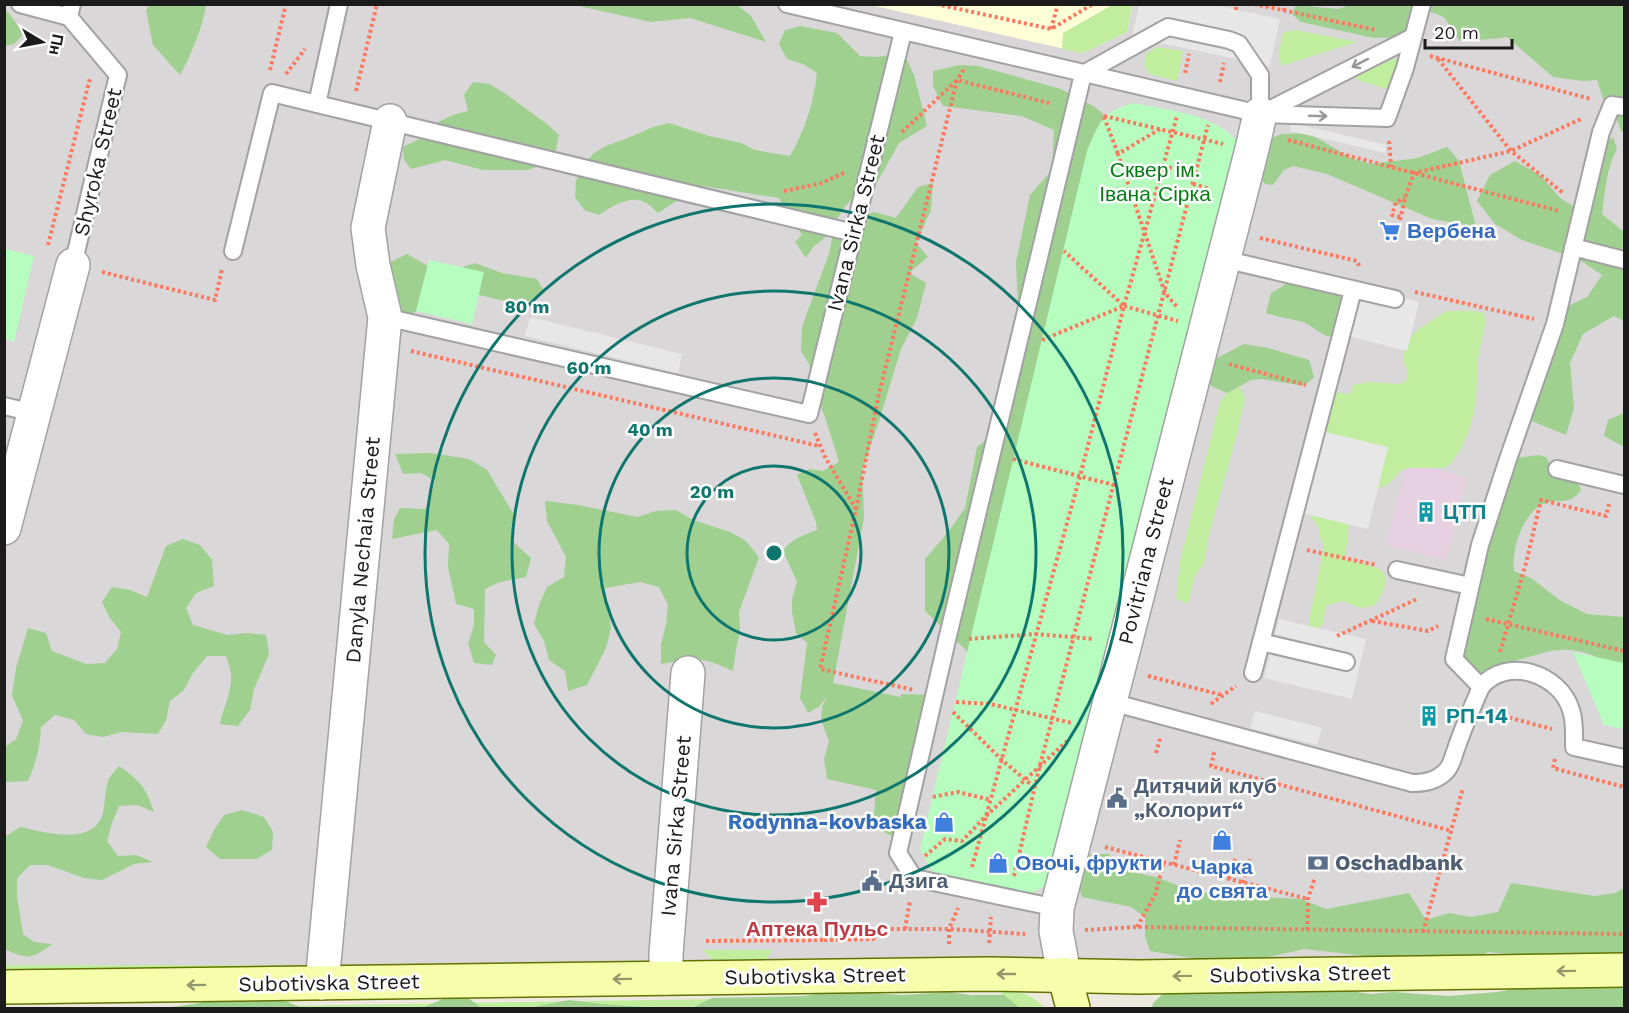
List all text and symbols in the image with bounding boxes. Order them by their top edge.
north arrow [12,12,72,72]
scale bar [1425,12,1512,50]
text: 20 m [1434,22,1479,43]
text: Пн [45,32,67,57]
one-way arrow [1352,58,1370,69]
street label: Shyroka Street [68,85,127,238]
one-way arrow [1308,110,1328,122]
street label: Ivana Sirka Street [821,132,890,314]
park label: Сквер ім. Івана Сірка [1099,157,1211,206]
place label: Вербена [1407,218,1496,243]
supermarket icon: Вербена [1378,219,1402,243]
text: 80 m [505,296,549,317]
text: 60 m [567,357,611,378]
text: 40 m [627,419,673,440]
street label: Danyla Nechaia Street [340,436,385,664]
street label: Povitriana Street [1113,475,1178,647]
text: 20 m [690,481,734,502]
place label: ЦТП [1443,499,1486,524]
building icon: ЦТП [1414,500,1438,524]
centre of rings [764,543,784,563]
place label: РП-14 [1446,703,1508,728]
building icon: РП-14 [1417,704,1441,728]
street label: Ivana Sirka Street [655,734,696,917]
place label: Дитячий клуб „Колорит“ [1134,773,1277,822]
public building icon: Дитячий клуб „Колорит“ [1105,786,1129,810]
place label: Rodynna-kovbaska [728,809,928,834]
shop icon: Rodynna-kovbaska [932,810,956,834]
shop icon: Чарка до свята [1210,828,1234,852]
place label: Овочі, фрукти [1015,850,1163,875]
place label: Oschadbank [1335,850,1464,875]
shop icon: Овочі, фрукти [986,851,1010,875]
bank icon: Oschadbank [1306,851,1330,875]
place label: Чарка до свята [1177,854,1268,903]
place label: Дзига [889,868,949,893]
public building icon: Дзига [860,869,884,893]
pharmacy icon: Аптека Пульс [805,890,829,914]
place label: Аптека Пульс [746,916,889,941]
street label: Subotivska Street [1209,959,1391,988]
street label: Subotivska Street [724,961,906,990]
one-way arrow [1557,965,1577,977]
street label: Subotivska Street [238,968,420,997]
one-way arrow [996,968,1016,980]
one-way arrow [1173,970,1193,982]
one-way arrow [612,973,632,985]
one-way arrow [186,979,206,991]

